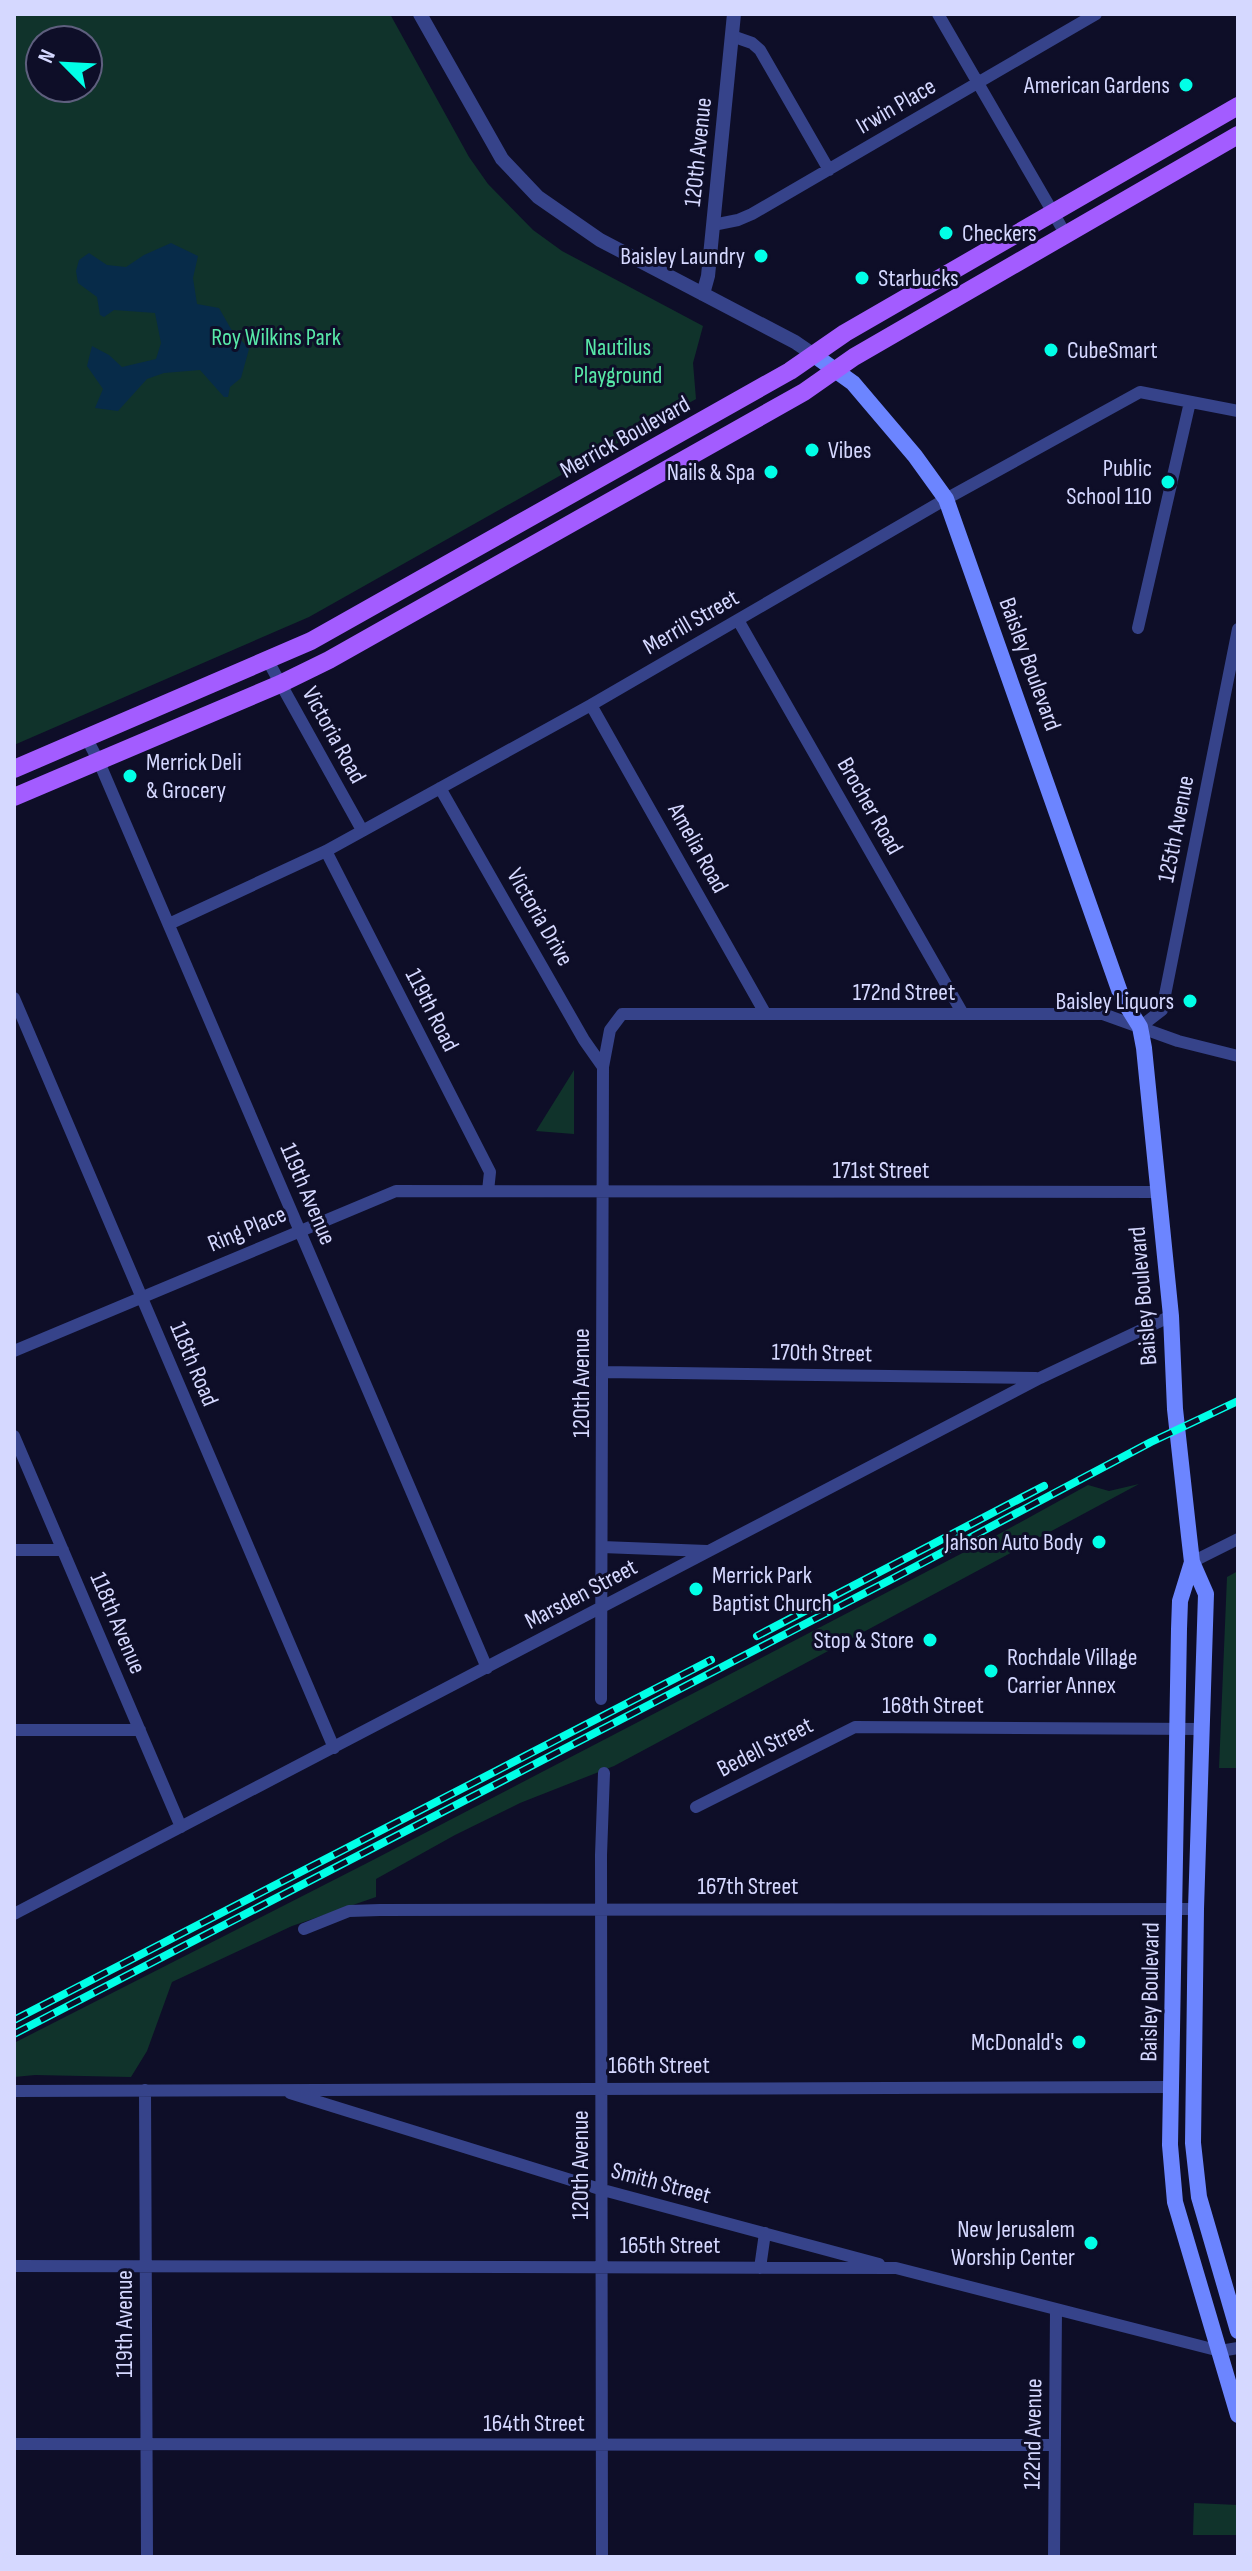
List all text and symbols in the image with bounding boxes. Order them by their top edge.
north arrow [24,24,104,104]
text: N [32,46,62,67]
place label: American Gardens [1023,71,1170,100]
street label: Irwin Place [851,72,941,140]
marker: American Gardens [1177,76,1195,94]
street label: 120th Avenue [678,96,718,208]
place label: Checkers [962,219,1037,248]
marker: Checkers [937,224,955,242]
place label: Baisley Laundry [620,242,745,271]
marker: Baisley Laundry [752,247,770,265]
place label: Starbucks [878,264,959,293]
marker: Starbucks [853,269,871,287]
park label: Roy Wilkins Park [211,323,341,352]
park label: Nautilus Playground [574,333,662,390]
place label: CubeSmart [1067,336,1158,365]
marker: CubeSmart [1042,341,1060,359]
street label: Merrick Boulevard [555,389,695,485]
place label: Vibes [828,436,872,465]
marker: Vibes [803,441,821,459]
place label: Public School 110 [1066,454,1152,511]
place label: Nails & Spa [667,458,755,487]
marker: Nails & Spa [762,463,780,481]
marker: Public School 110 [1159,473,1177,491]
street label: Merrill Street [638,583,744,661]
street label: Baisley Boulevard [993,594,1067,734]
street label: Victoria Road [296,682,372,788]
place label: Merrick Deli & Grocery [146,748,242,805]
street label: Brocher Road [831,752,909,860]
marker: Merrick Deli & Grocery [121,767,139,785]
street label: 125th Avenue [1151,773,1201,885]
street label: Amelia Road [661,797,735,898]
street label: Victoria Drive [500,863,580,971]
street label: 119th Road [399,964,465,1056]
street label: 172nd Street [853,978,955,1007]
place label: Baisley Liquors [1055,987,1174,1016]
marker: Baisley Liquors [1181,992,1199,1010]
street label: 119th Avenue [274,1139,342,1249]
street label: 171st Street [833,1156,929,1185]
street label: Ring Place [204,1200,290,1258]
street label: Baisley Boulevard [1122,1225,1164,1367]
street label: 118th Road [163,1318,225,1410]
street label: 120th Avenue [567,1328,596,1438]
street label: 170th Street [771,1338,873,1368]
place label: Jahson Auto Body [944,1528,1083,1557]
marker: Jahson Auto Body [1090,1533,1108,1551]
street label: Marsden Street [520,1552,642,1636]
place label: Merrick Park Baptist Church [712,1561,832,1618]
street label: 118th Avenue [84,1568,152,1678]
marker: Merrick Park Baptist Church [687,1580,705,1598]
place label: Stop & Store [813,1626,914,1655]
marker: Stop & Store [921,1631,939,1649]
place label: Rochdale Village Carrier Annex [1007,1643,1137,1700]
marker: Rochdale Village Carrier Annex [982,1662,1000,1680]
street label: 168th Street [882,1691,984,1720]
street label: Bedell Street [712,1711,818,1783]
street label: 167th Street [698,1872,798,1901]
street label: Baisley Boulevard [1134,1922,1166,2062]
place label: McDonald's [971,2028,1063,2057]
marker: McDonald's [1070,2033,1088,2051]
street label: 166th Street [608,2051,710,2080]
street label: 120th Avenue [566,2110,595,2220]
street label: Smith Street [608,2156,714,2210]
place label: New Jerusalem Worship Center [951,2215,1075,2272]
street label: 165th Street [620,2231,720,2260]
marker: New Jerusalem Worship Center [1082,2234,1100,2252]
street label: 119th Avenue [110,2270,139,2378]
street label: 122nd Avenue [1018,2378,1048,2490]
street label: 164th Street [483,2409,585,2438]

